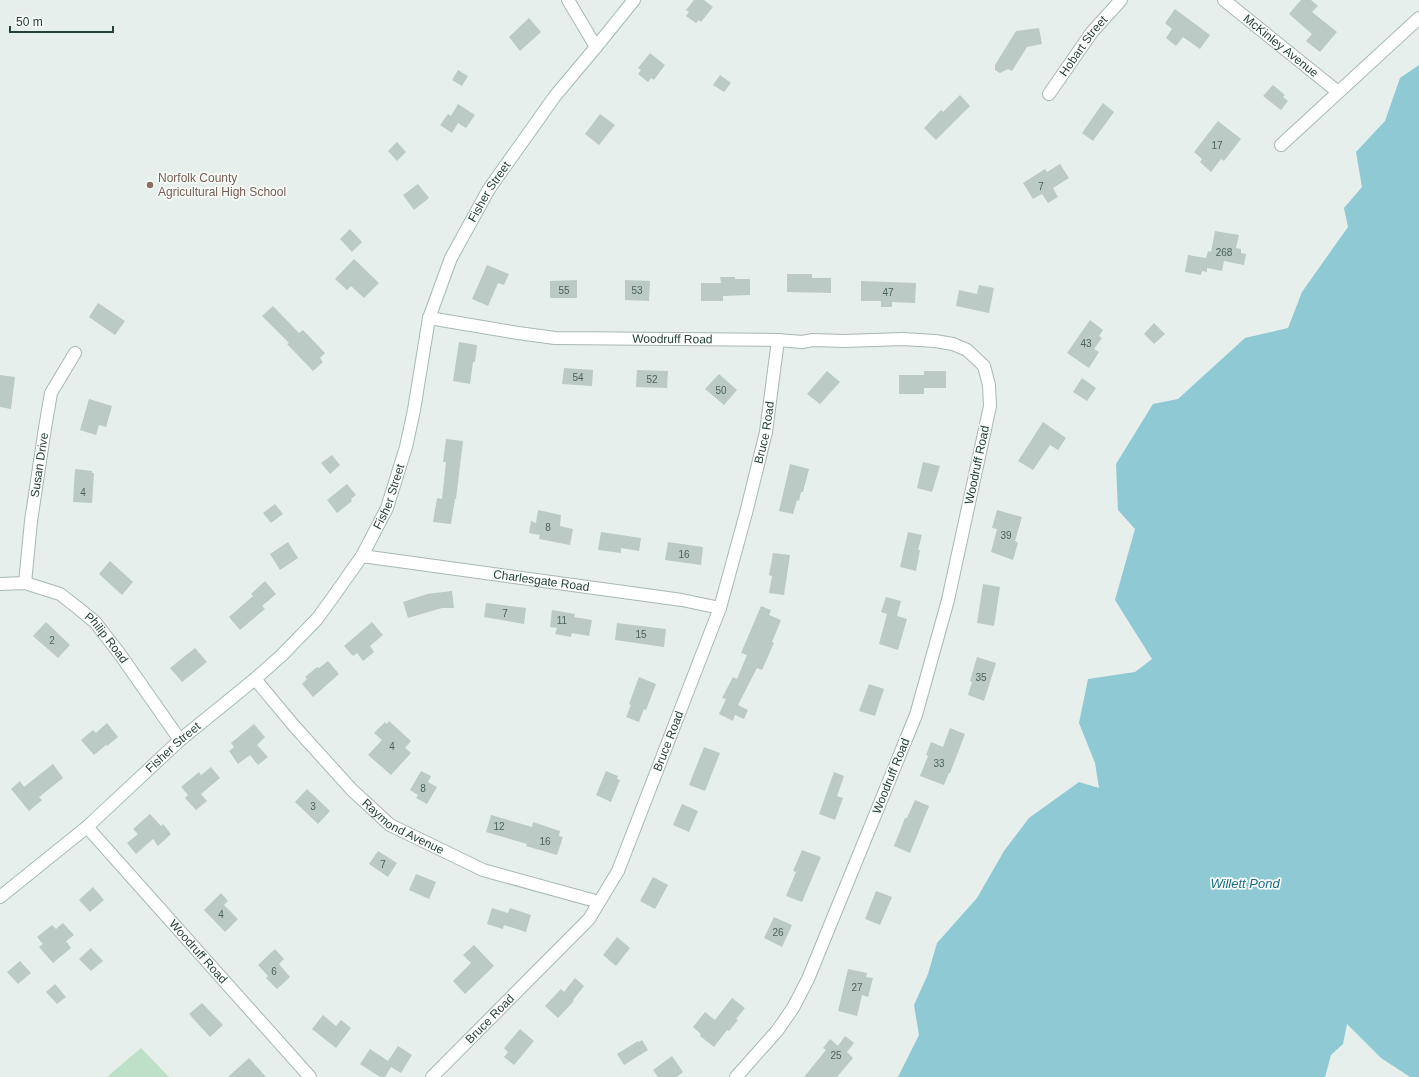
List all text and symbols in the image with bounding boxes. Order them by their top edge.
scale bar [10,8,113,34]
street label: McKinley Avenue [1241,12,1321,80]
street label: Hobart Street [1056,13,1111,79]
text: 50 m [16,15,43,29]
house number: 17 [1211,140,1223,151]
street label: Fisher Street [465,158,514,224]
place label: Norfolk County Agricultural High School [158,171,286,199]
marker: Norfolk County Agricultural High School [145,180,155,190]
house number: 7 [1038,181,1044,192]
house number: 268 [1216,247,1233,258]
house number: 55 [558,285,570,296]
house number: 53 [631,285,643,296]
house number: 47 [882,287,894,298]
street label: Woodruff Road [632,332,713,346]
house number: 43 [1080,338,1092,349]
house number: 54 [572,372,584,383]
house number: 52 [646,374,658,385]
house number: 50 [715,385,727,396]
street label: Bruce Road [751,400,777,465]
street label: Woodruff Road [962,424,992,506]
street label: Susan Drive [28,431,51,498]
street label: Fisher Street [370,462,408,532]
house number: 4 [80,487,86,498]
house number: 8 [545,522,551,533]
house number: 39 [1000,530,1012,541]
house number: 16 [678,549,690,560]
street label: Charlesgate Road [492,567,590,594]
house number: 7 [502,608,508,619]
street label: Philip Road [82,609,131,666]
house number: 11 [557,615,568,626]
house number: 15 [635,629,647,640]
house number: 2 [49,635,55,646]
house number: 35 [975,672,987,683]
street label: Bruce Road [650,709,686,773]
street label: Fisher Street [143,719,204,775]
street label: Woodruff Road [869,736,913,816]
house number: 4 [389,741,395,752]
house number: 33 [933,758,945,769]
house number: 8 [420,783,426,794]
street label: Raymond Avenue [359,796,447,857]
house number: 3 [310,801,316,812]
house number: 12 [493,821,505,832]
house number: 16 [539,836,551,847]
house number: 7 [380,859,386,870]
water label: Willett Pond [1210,876,1280,891]
house number: 4 [218,909,224,920]
street label: Woodruff Road [166,917,230,986]
house number: 26 [772,927,784,938]
house number: 6 [271,966,277,977]
house number: 27 [851,982,863,993]
street label: Bruce Road [462,991,517,1046]
house number: 25 [830,1050,842,1061]

